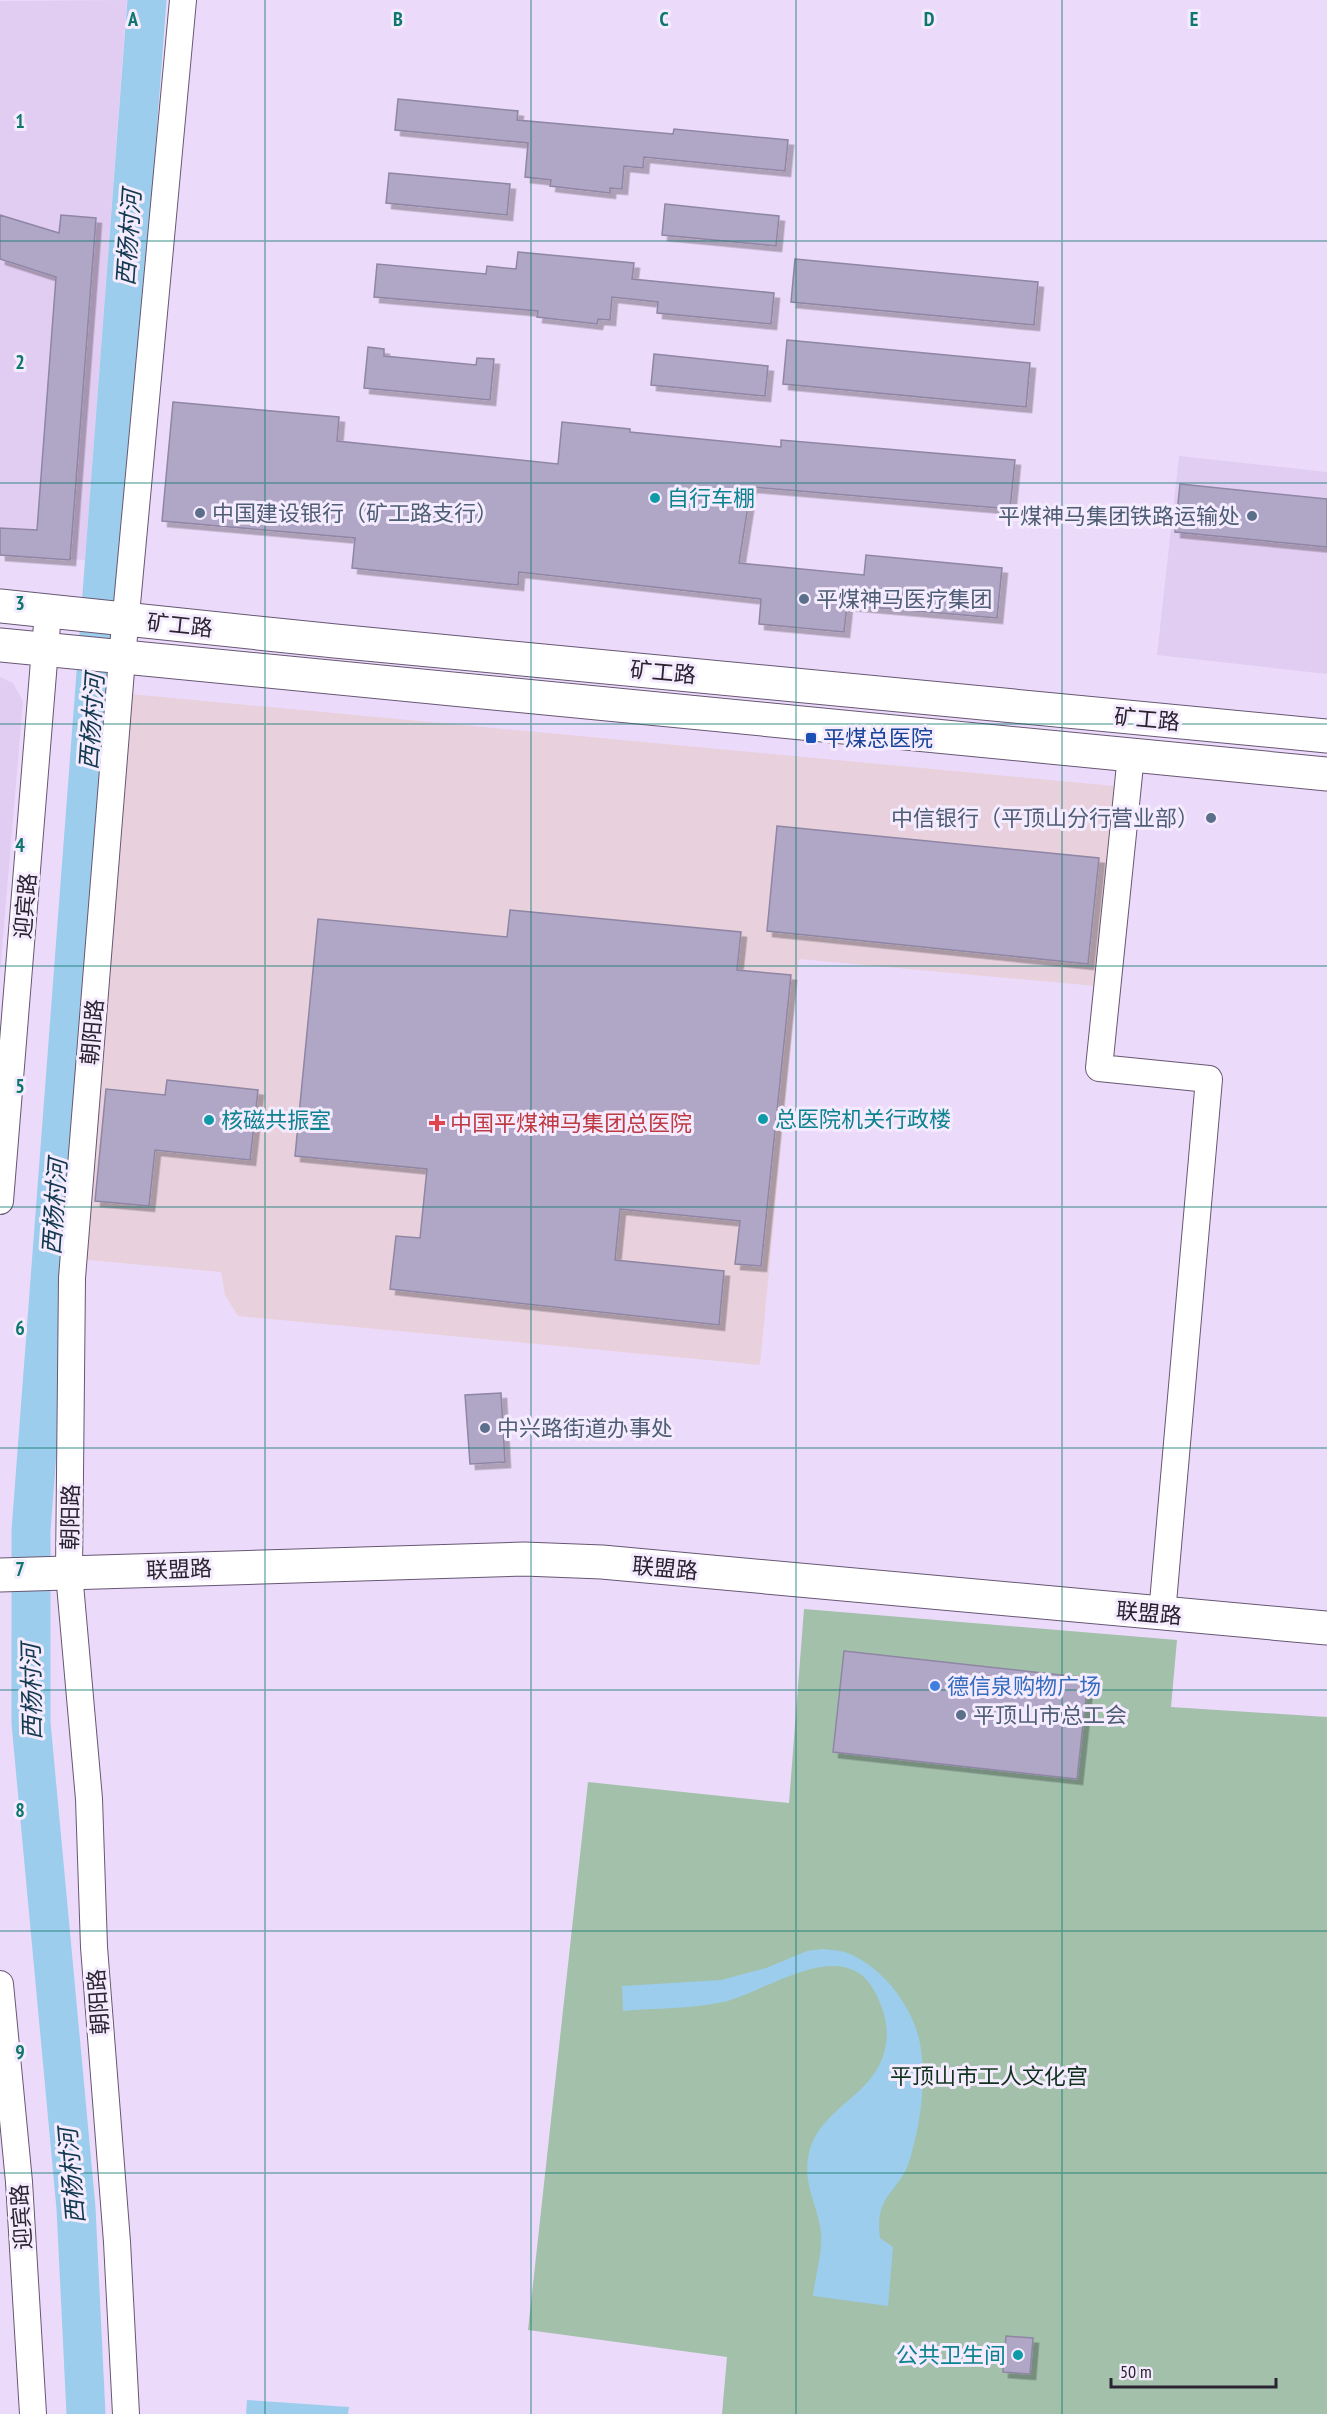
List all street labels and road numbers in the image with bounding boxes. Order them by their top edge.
street label: 矿工路 [146,608,214,642]
street label: 矿工路 [629,655,697,689]
street label: 矿工路 [1113,702,1181,736]
street label: 迎宾路 [8,872,42,940]
street label: 朝阳路 [75,998,109,1066]
street label: 朝阳路 [55,1484,85,1550]
street label: 联盟路 [631,1551,699,1585]
street label: 联盟路 [146,1554,212,1584]
street label: 联盟路 [1115,1596,1183,1630]
street label: 朝阳路 [82,1968,114,2036]
street label: 迎宾路 [5,2183,37,2251]

